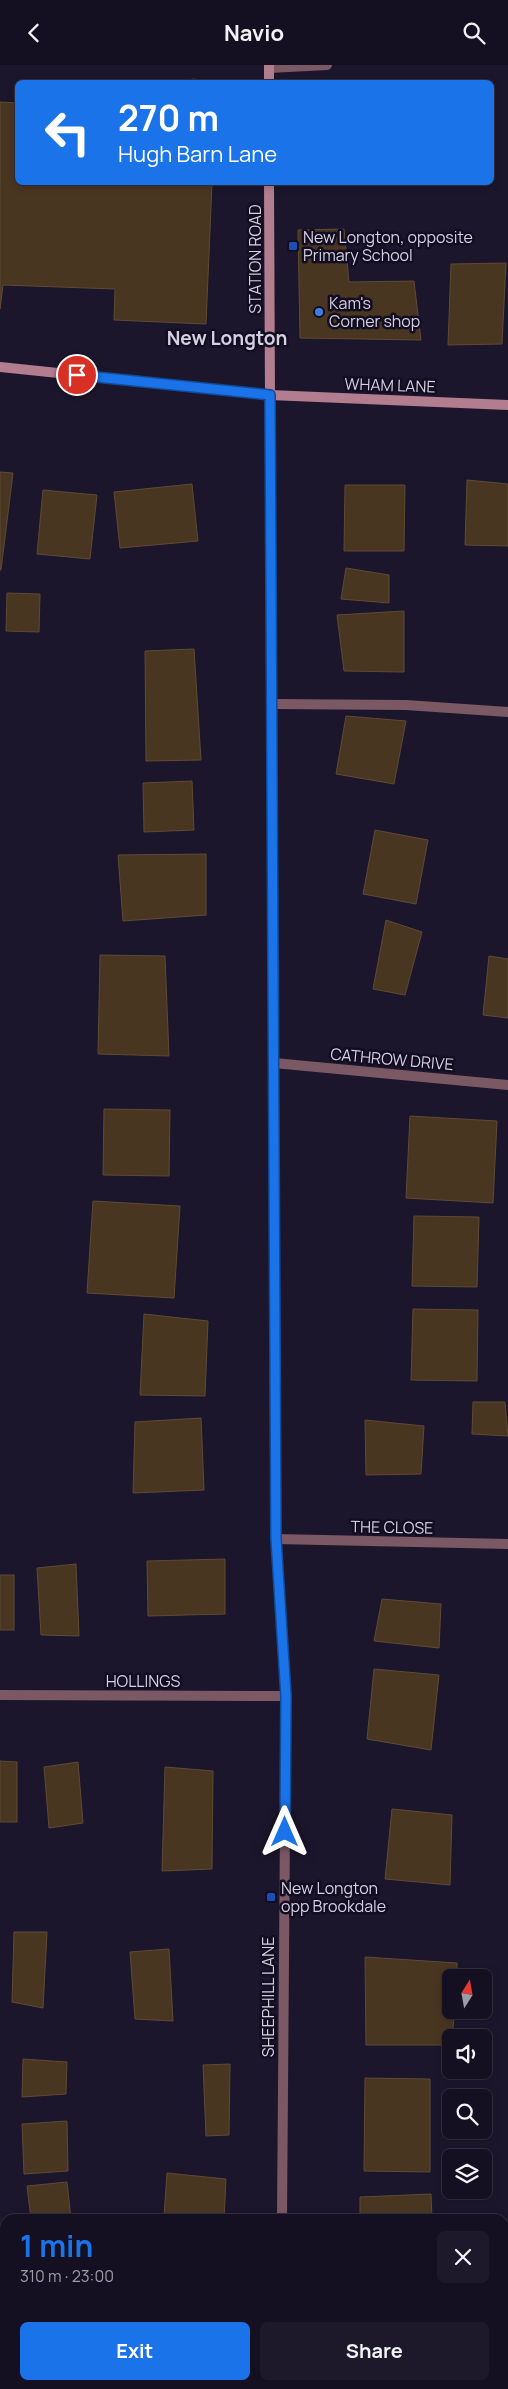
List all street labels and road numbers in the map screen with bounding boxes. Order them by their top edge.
street label: STATION ROAD [244,204,266,314]
street label: WHAM LANE [344,372,436,398]
street label: CATHROW DRIVE [330,1043,454,1075]
street label: THE CLOSE [350,1515,434,1539]
street label: HOLLINGS [106,1670,180,1692]
street label: SHEEPHILL LANE [257,1937,279,2057]

